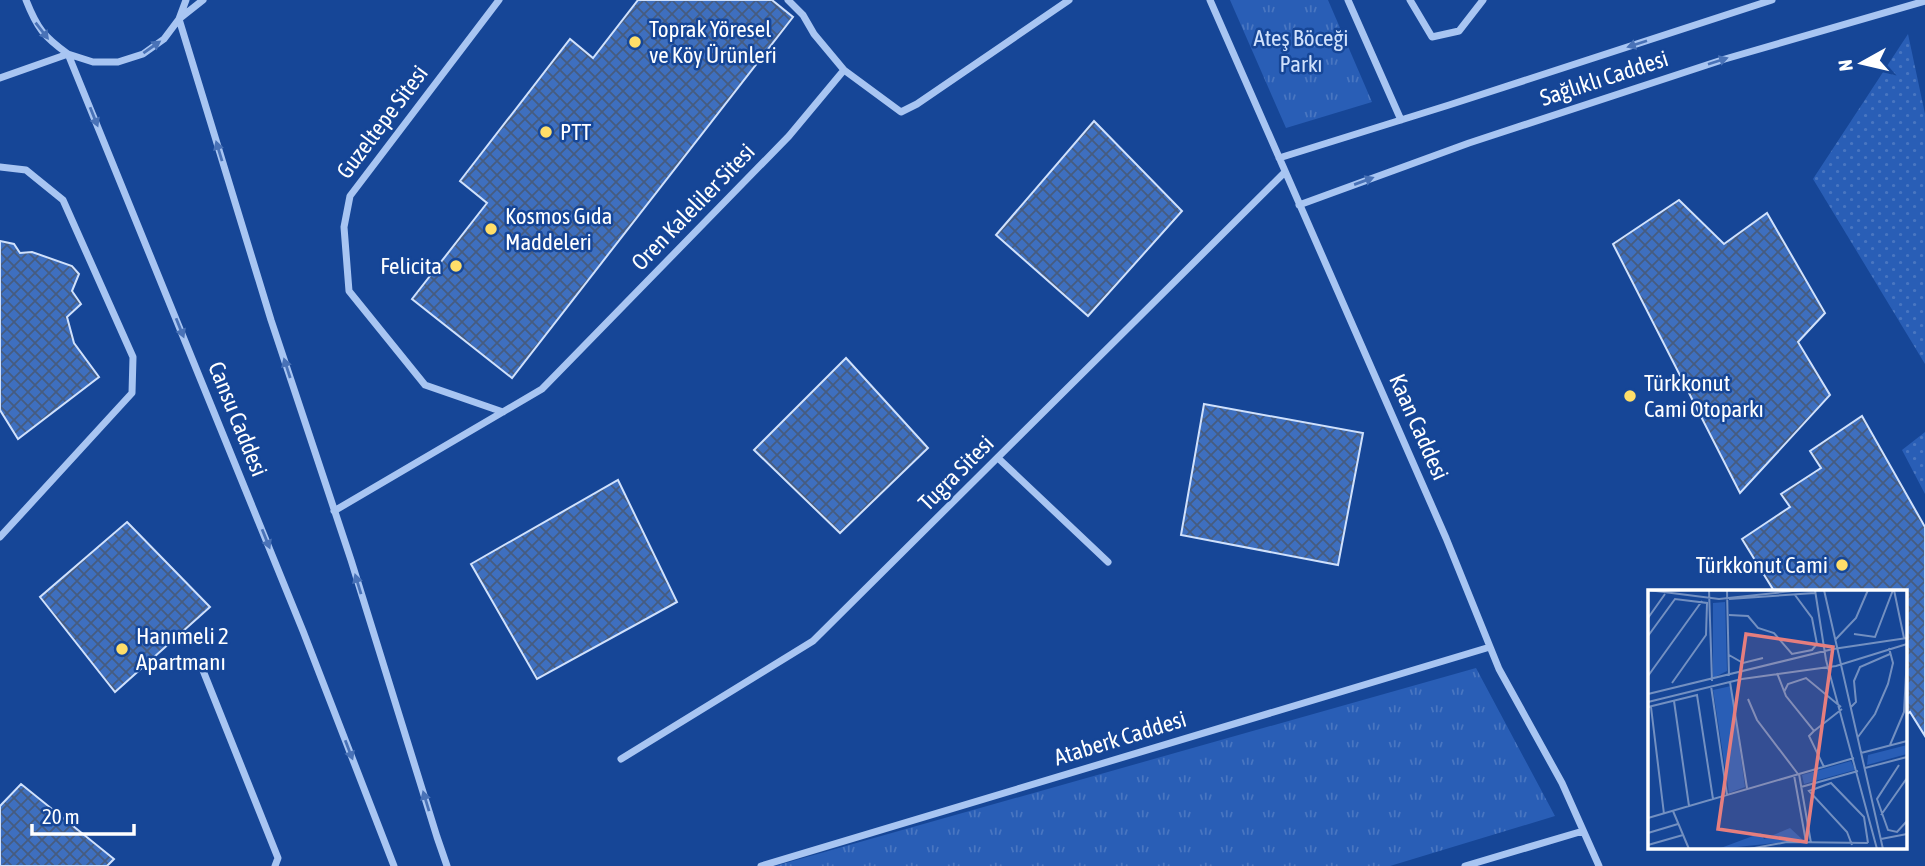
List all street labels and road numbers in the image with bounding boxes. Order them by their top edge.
street label: Sağlıklı Caddesi [1537,45,1671,111]
street label: Guzeltepe Sitesi [331,60,433,184]
street label: Oren Kaleliler Sitesi [626,138,760,276]
street label: Cansu Caddesi [203,358,273,480]
street label: Kaan Caddesi [1384,370,1454,484]
street label: Tugra Sitesi [913,430,999,516]
street label: Ataberk Caddesi [1051,706,1189,770]

